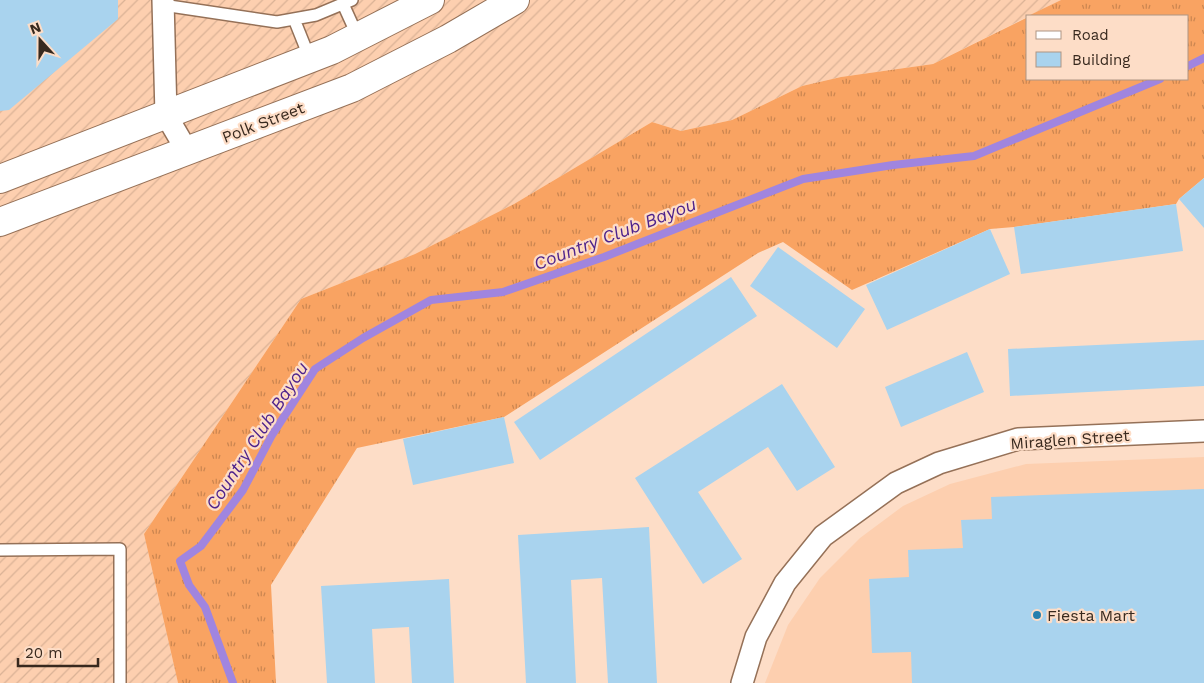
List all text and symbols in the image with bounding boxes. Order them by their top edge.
north arrow [15,15,65,65]
legend [1026,15,1189,80]
text: N [28,19,43,37]
text: Road [1072,26,1109,44]
text: Building [1072,51,1130,69]
street label: Polk Street [219,98,307,147]
water label: Country Club Bayou [531,193,699,274]
water label: Country Club Bayou [201,358,312,514]
street label: Miraglen Street [1010,426,1131,453]
place label: Fiesta Mart [1047,606,1135,625]
marker: Fiesta Mart [1031,609,1043,621]
scale bar [18,636,98,668]
text: 20 m [25,644,63,662]

